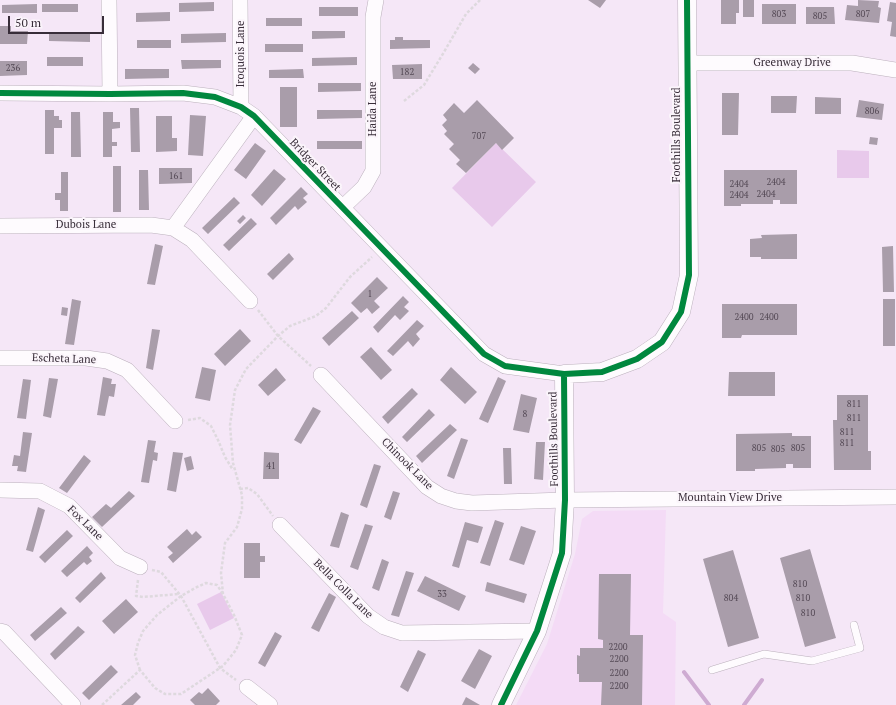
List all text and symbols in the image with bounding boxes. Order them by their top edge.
scale bar [10,8,106,34]
house number: 803 [772,9,786,19]
house number: 807 [856,9,870,19]
house number: 805 [813,11,827,21]
text: 50 m [15,15,41,30]
street label: Iroquois Lane [234,20,248,88]
street label: Greenway Drive [753,56,831,70]
house number: 236 [6,63,20,73]
house number: 182 [400,67,414,77]
street label: Haida Lane [366,82,380,136]
street label: Foothills Boulevard [670,87,684,183]
house number: 806 [865,106,879,116]
house number: 707 [472,131,486,141]
street label: Bridger Street [287,136,343,194]
house number: 161 [169,171,183,181]
house number: 2404 [766,177,786,187]
house number: 2404 [729,179,749,189]
house number: 2404 [756,189,776,199]
house number: 2404 [729,190,749,200]
street label: Dubois Lane [56,218,116,232]
house number: 1 [368,289,372,299]
house number: 2400 [734,312,754,322]
house number: 2400 [759,312,779,322]
street label: Escheta Lane [32,351,96,367]
street label: Foothills Boulevard [547,391,561,487]
house number: 811 [847,399,861,409]
house number: 8 [523,409,527,419]
house number: 811 [847,413,861,423]
house number: 811 [840,427,854,437]
street label: Chinook Lane [378,435,436,493]
house number: 811 [840,438,854,448]
house number: 805 [752,443,766,453]
house number: 805 [791,443,805,453]
house number: 805 [771,444,785,454]
house number: 41 [266,461,276,471]
street label: Mountain View Drive [678,491,782,505]
street label: Fox Lane [65,503,105,543]
street label: Bella Colla Lane [311,557,375,621]
house number: 810 [793,579,807,589]
house number: 33 [437,589,447,599]
house number: 804 [724,593,738,603]
house number: 810 [796,593,810,603]
house number: 810 [801,608,815,618]
house number: 2200 [608,642,628,652]
house number: 2200 [609,654,629,664]
house number: 2200 [609,668,629,678]
house number: 2200 [609,681,629,691]

